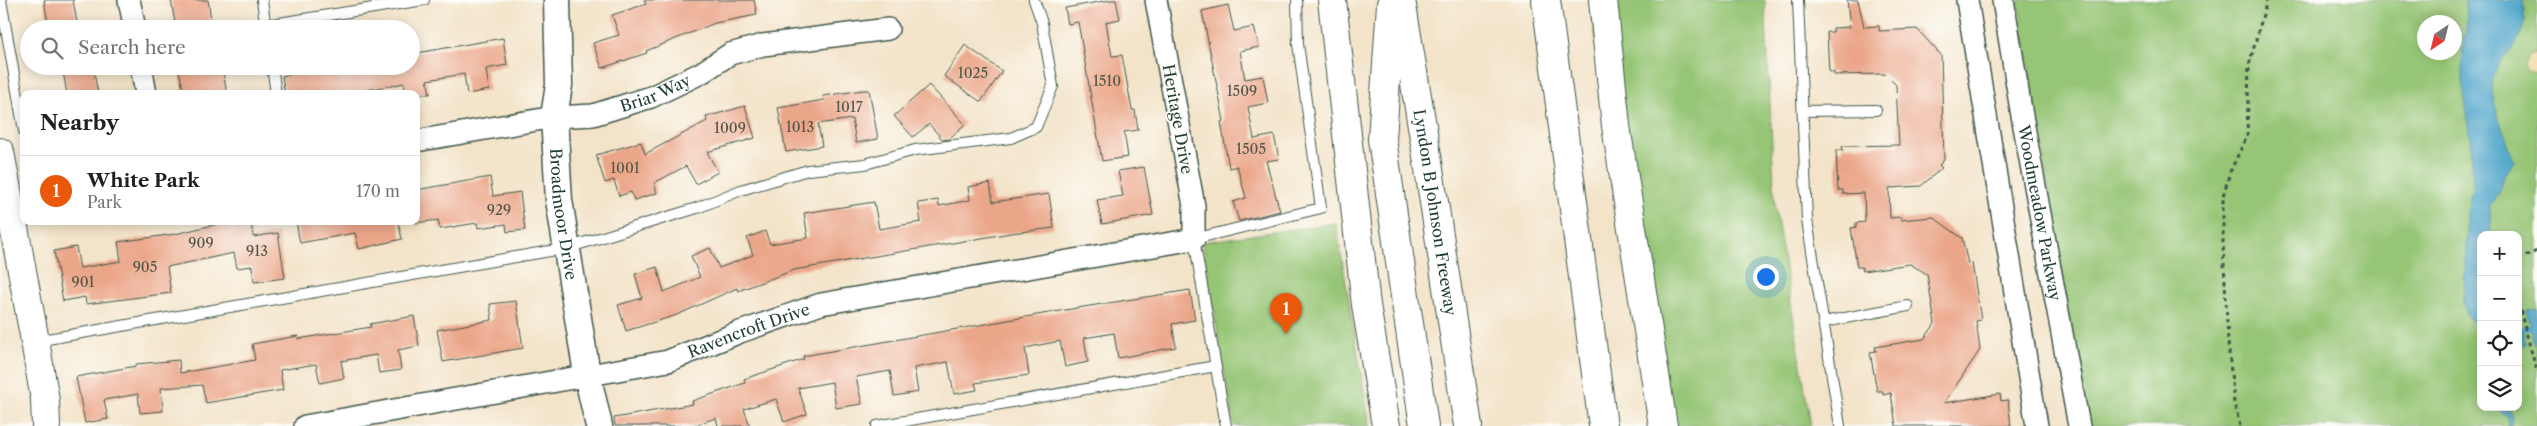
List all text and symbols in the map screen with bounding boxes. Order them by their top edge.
north arrow [2417,15,2462,60]
search box [20,20,420,75]
icon: search [38,34,66,62]
text: Search here [78,36,186,59]
street label: Heritage Drive [1158,63,1198,176]
house number: 1025 [958,64,988,82]
street label: Briar Way [617,69,694,116]
house number: 1510 [1093,72,1121,90]
house number: 1509 [1227,82,1257,100]
house number: 1017 [835,98,863,116]
street label: Lyndon B Johnson Freeway [1409,108,1461,318]
text: Nearby [40,110,119,135]
house number: 1013 [786,118,814,136]
house number: 1009 [714,119,746,137]
street label: Woodmeadow Parkway [2014,122,2066,303]
house number: 1505 [1236,140,1266,158]
street label: Broadmoor Drive [546,148,582,281]
house number: 1001 [610,159,640,177]
text: White Park [87,169,200,192]
text: 1 [52,181,60,201]
text: 170 m [356,181,400,201]
text: Park [87,192,122,212]
house number: 929 [487,201,511,219]
map controls [2477,231,2522,411]
button: + [2477,231,2522,276]
house number: 909 [188,234,214,252]
house number: 913 [246,242,268,260]
house number: 905 [133,258,157,276]
your location [1753,264,1779,290]
house number: 901 [72,273,95,291]
button: − [2477,276,2522,321]
pin: 1 [1270,293,1302,334]
street label: Ravencroft Drive [685,299,812,362]
button: locate [2477,321,2522,366]
button: layers [2477,366,2522,411]

